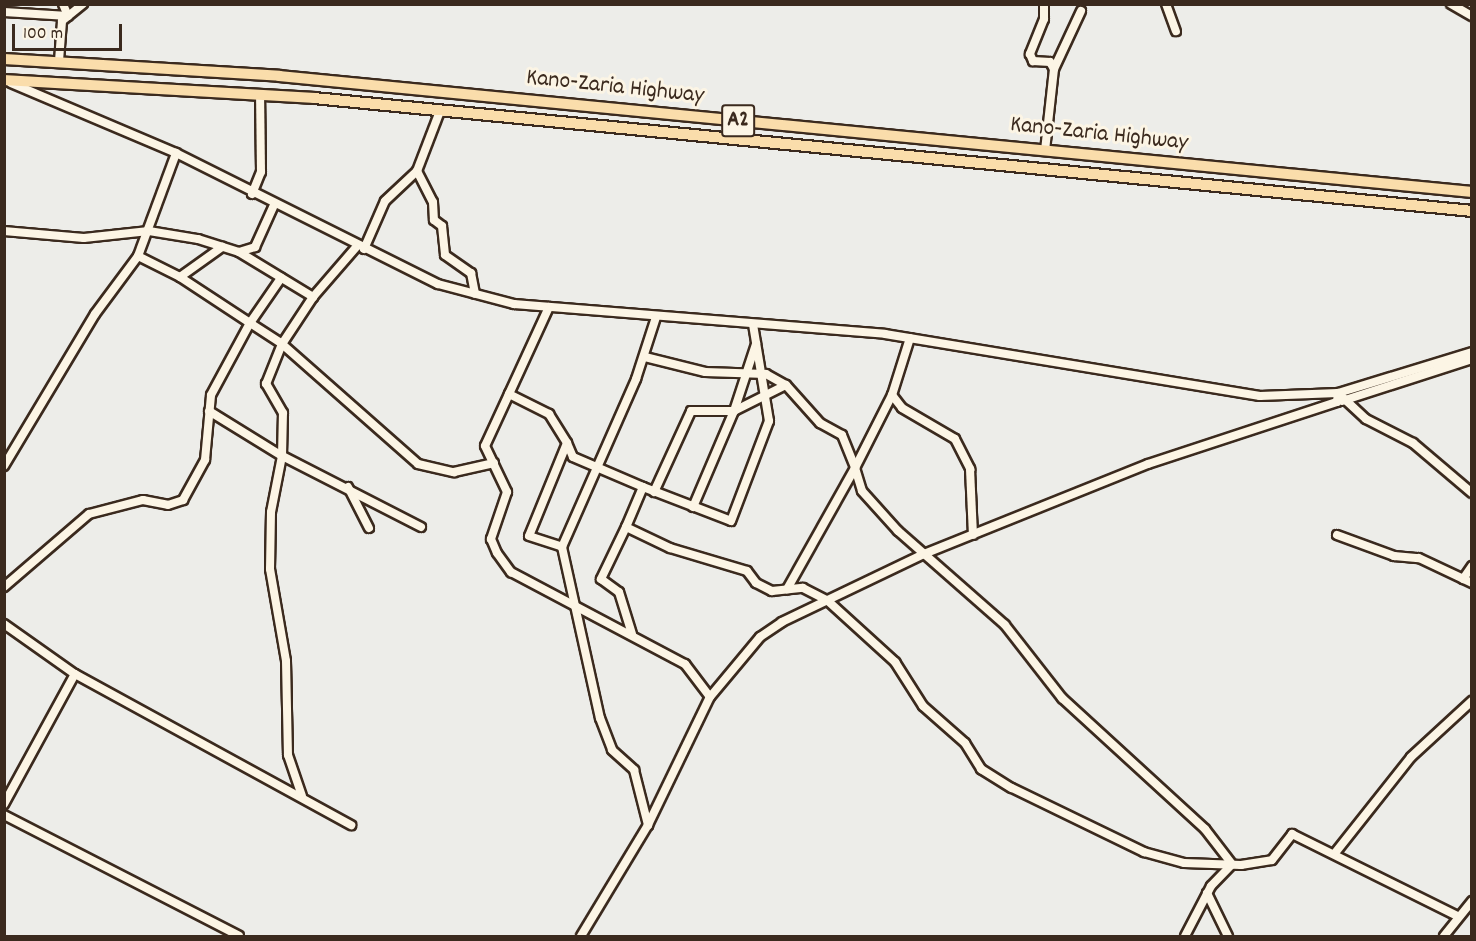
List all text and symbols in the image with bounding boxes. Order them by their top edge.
scale bar [15,12,124,50]
text: 100 m [23,22,63,47]
street label: Kano-Zaria Highway [525,64,705,112]
road number: A2 [720,102,756,140]
street label: Kano-Zaria Highway [1009,111,1189,159]

